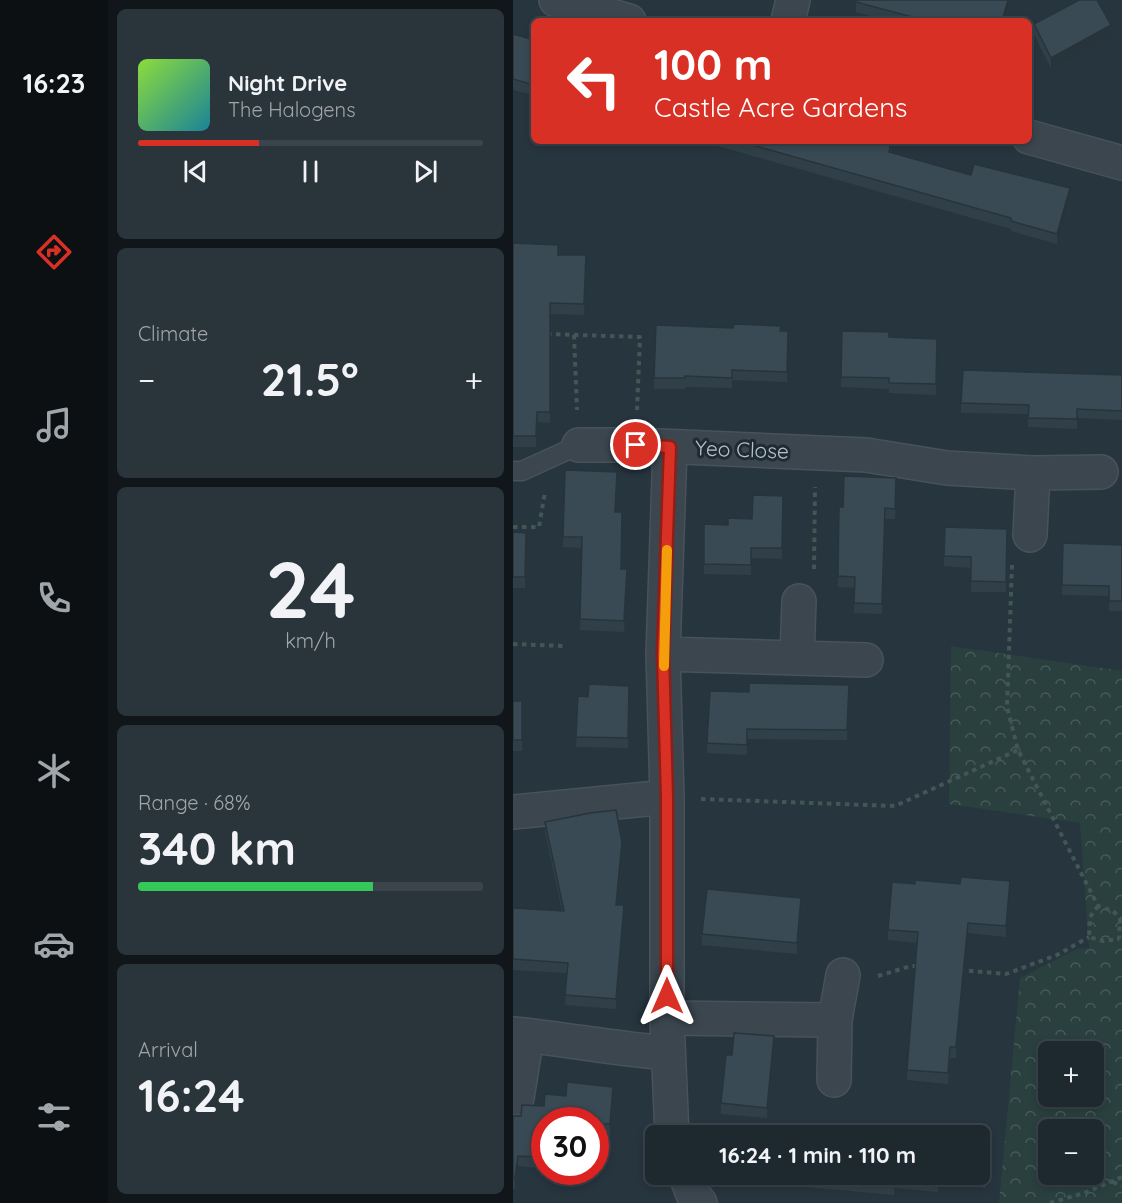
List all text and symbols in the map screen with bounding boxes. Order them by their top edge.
text: 100 m [654,38,772,91]
icon: left [555,42,633,120]
text: 16:23 [23,66,85,100]
text: Night Drive [228,69,347,97]
text: Castle Acre Gardens [654,90,907,124]
text: The Halogens [228,97,356,122]
icon: previous [179,155,212,188]
icon: pause [294,155,327,188]
icon: next [409,155,442,188]
icon: directions [33,231,75,273]
text: Climate [138,321,208,346]
text: 21.5° [261,351,359,407]
text: − [138,359,155,400]
text: + [464,359,483,400]
icon: music [33,404,75,446]
pin [610,419,661,470]
icon: arrive [619,428,652,461]
street label: Yeo Close [695,434,789,464]
text: 24 [265,540,356,638]
icon: phone [33,577,75,619]
text: km/h [285,628,336,653]
icon: climate [33,750,75,792]
text: Range · 68% [138,790,250,815]
text: 340 km [138,820,296,876]
icon: car [33,923,75,965]
position arrow [635,964,699,1028]
text: Arrival [138,1037,198,1062]
map controls [1038,1041,1104,1185]
button: + [1038,1041,1104,1107]
text: 16:24 [138,1067,245,1123]
icon: filters [33,1096,75,1138]
speed limit sign: 30 [531,1107,609,1185]
button: − [1038,1119,1104,1185]
text: 16:24 · 1 min · 110 m [719,1141,916,1169]

